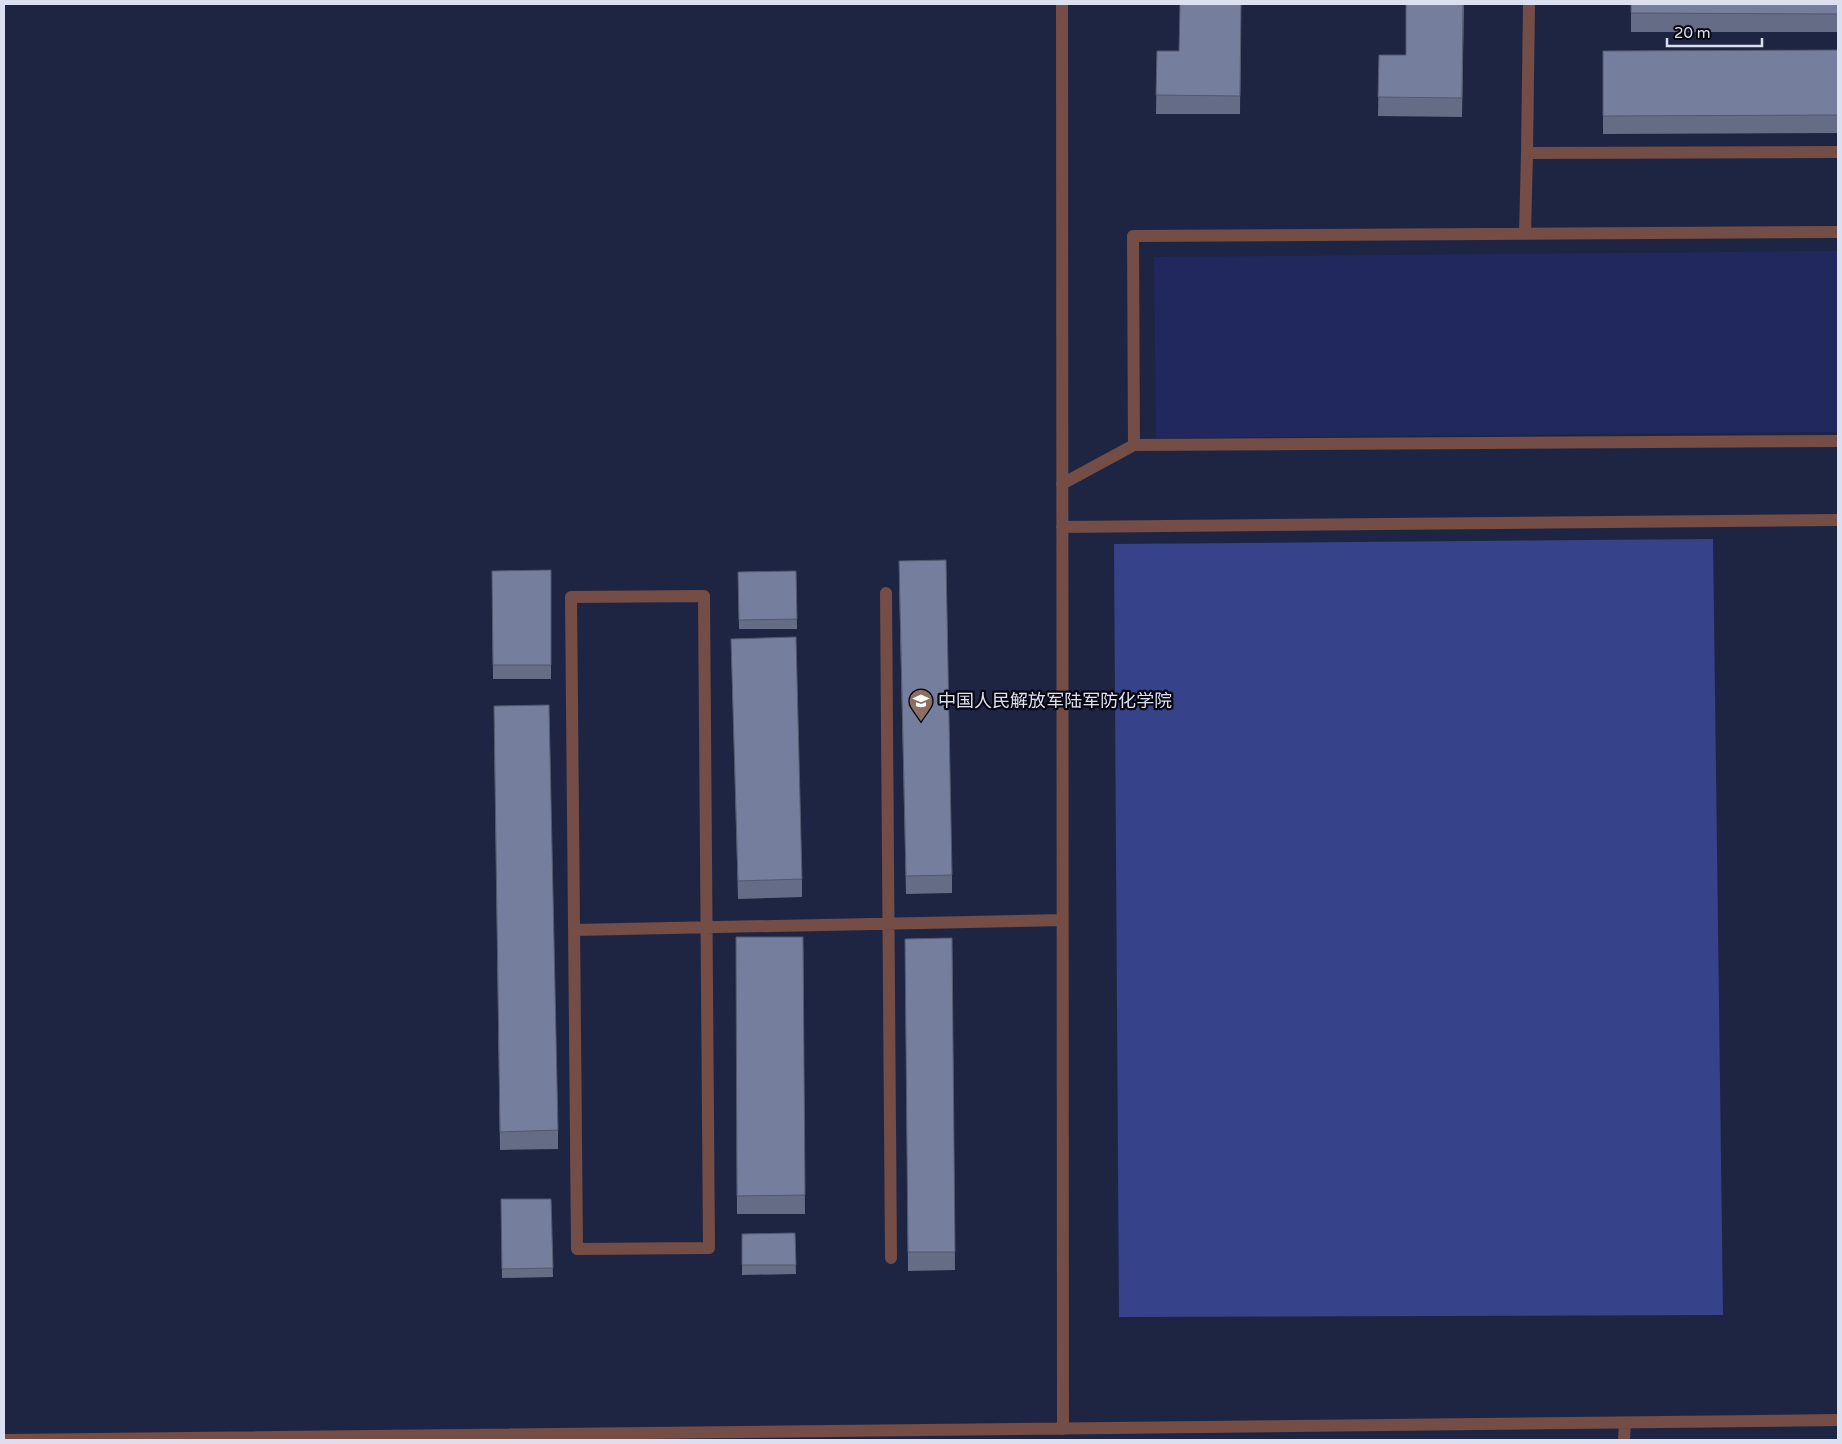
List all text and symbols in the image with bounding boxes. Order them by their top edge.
scale bar [1667,15,1762,47]
text: 20 m [1674,24,1711,42]
school or university icon: 中国人民解放军陆军防化学院 [908,688,934,722]
place label: 中国人民解放军陆军防化学院 [938,690,1172,712]

